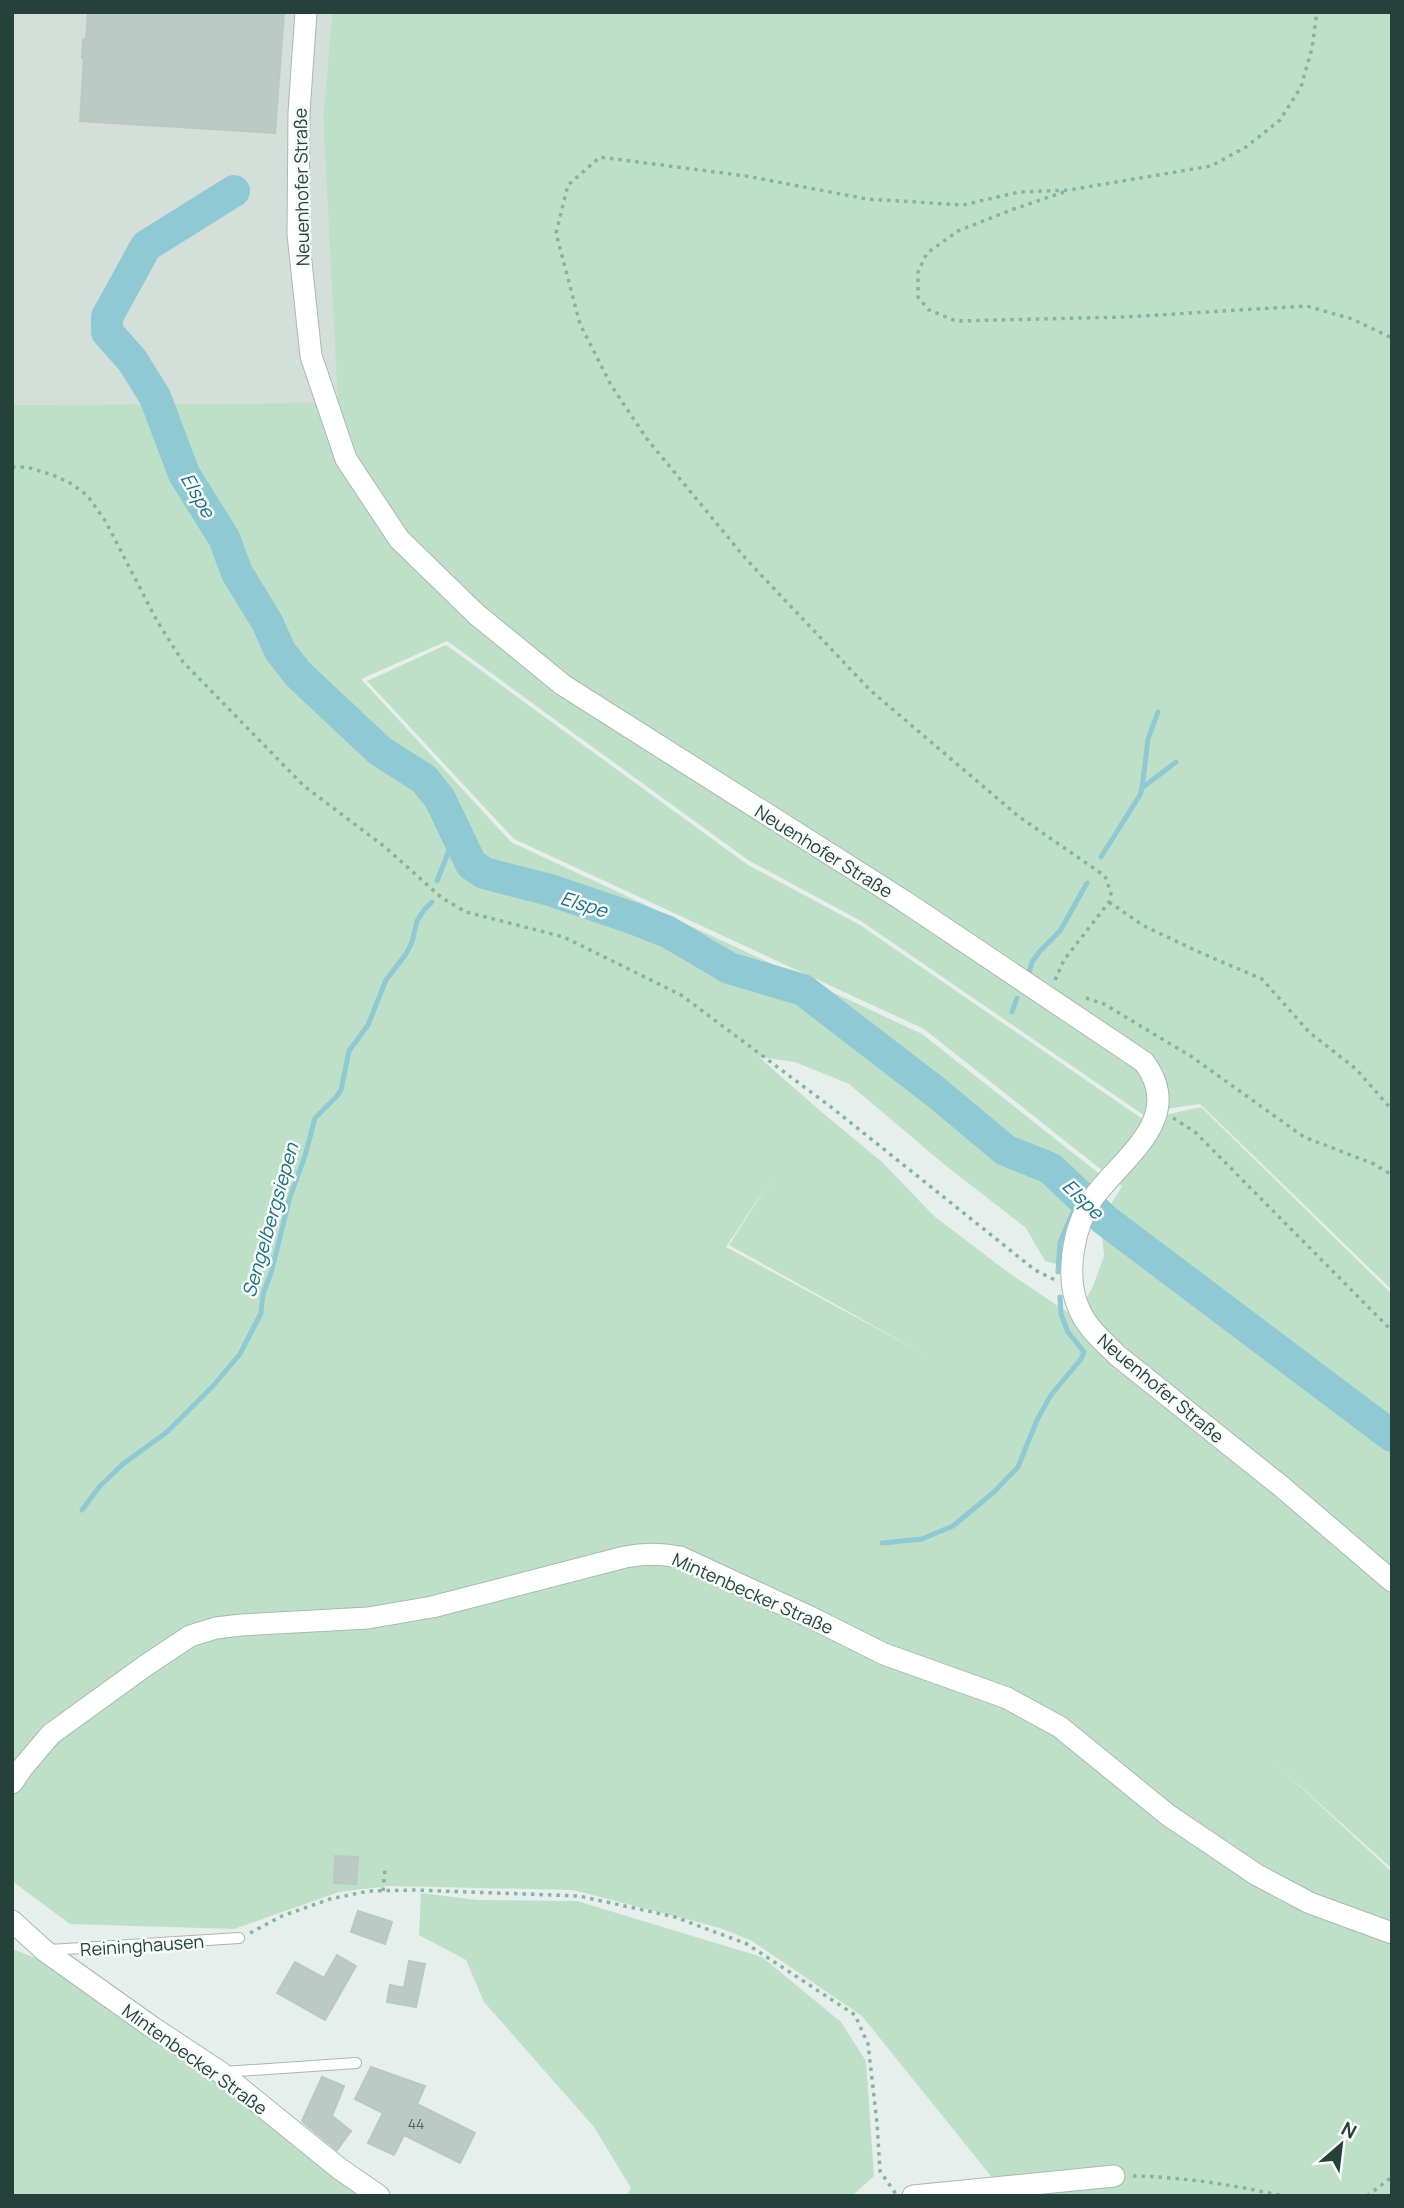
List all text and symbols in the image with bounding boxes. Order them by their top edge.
street label: Neuenhofer Straße [288,108,314,266]
water label: Elspe [175,468,222,524]
street label: Neuenhofer Straße [751,799,897,903]
water label: Elspe [557,885,612,924]
water label: Sengelbergsiepen [236,1139,305,1300]
water label: Elspe [1057,1173,1111,1226]
street label: Neuenhofer Straße [1093,1328,1229,1448]
street label: Mintenbecker Straße [669,1547,837,1639]
street label: Reininghausen [79,1929,205,1961]
street label: Mintenbecker Straße [118,1998,272,2120]
north arrow [1306,2110,1376,2180]
house number: 44 [408,2114,424,2133]
text: N [1337,2115,1361,2145]

